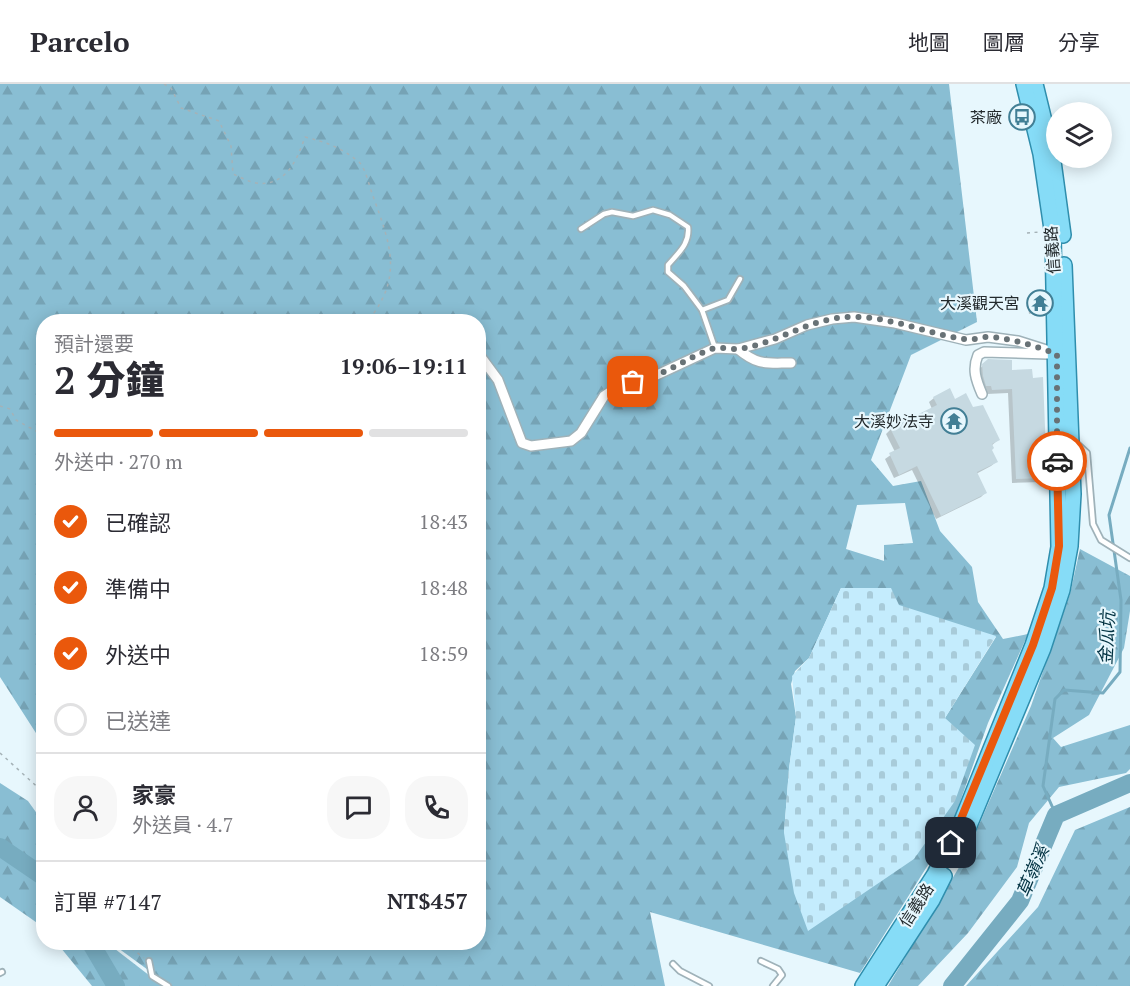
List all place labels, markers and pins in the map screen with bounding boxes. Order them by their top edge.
bus stop icon: 茶廠 [1007,102,1037,132]
place label: 茶廠 [970,106,1002,128]
temple icon: 大溪觀天宮 [1025,288,1055,318]
place label: 大溪觀天宮 [940,292,1020,314]
pin [607,356,658,407]
temple icon: 大溪妙法寺 [939,406,969,436]
place label: 大溪妙法寺 [854,410,934,432]
pin [925,817,976,868]

